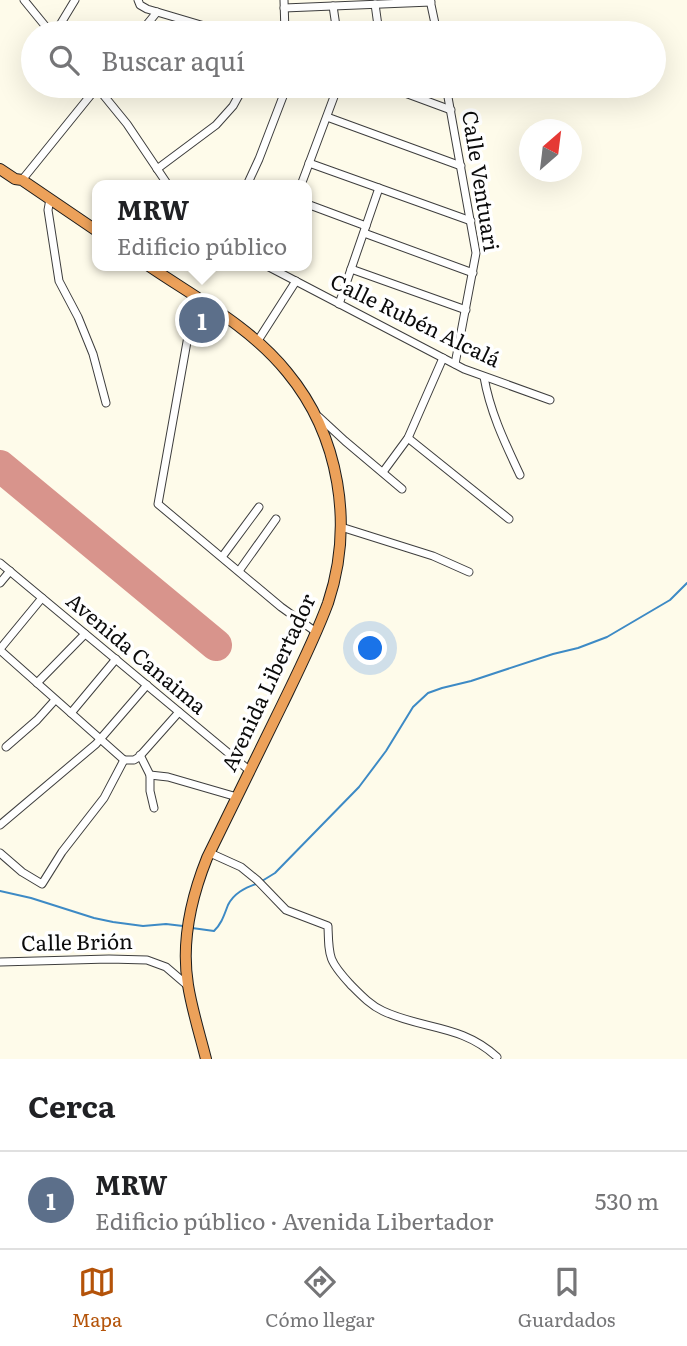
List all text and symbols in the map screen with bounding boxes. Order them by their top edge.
search box [21,21,666,98]
text: Buscar aquí [101,40,245,79]
icon: search [45,41,83,79]
street label: Calle Ventuari [456,108,509,253]
north arrow [519,119,582,182]
popup [92,180,312,271]
text: MRW [117,189,189,228]
text: Edificio público [117,228,287,262]
street label: Calle Rubén Alcalá [326,264,507,374]
pin: 1 [179,294,225,346]
street label: Avenida Canaima [61,584,215,721]
street label: Avenida Libertador [212,588,322,776]
your location [353,631,387,665]
street label: Calle Brión [21,924,133,957]
text: Cerca [28,1083,115,1127]
text: MRW [95,1164,167,1203]
text: 1 [46,1183,56,1217]
text: 530 m [595,1183,659,1217]
text: Edificio público · Avenida Libertador [95,1203,493,1237]
tab: Mapa [72,1263,122,1333]
tab: Cómo llegar [265,1263,375,1333]
tab: Guardados [518,1263,615,1333]

